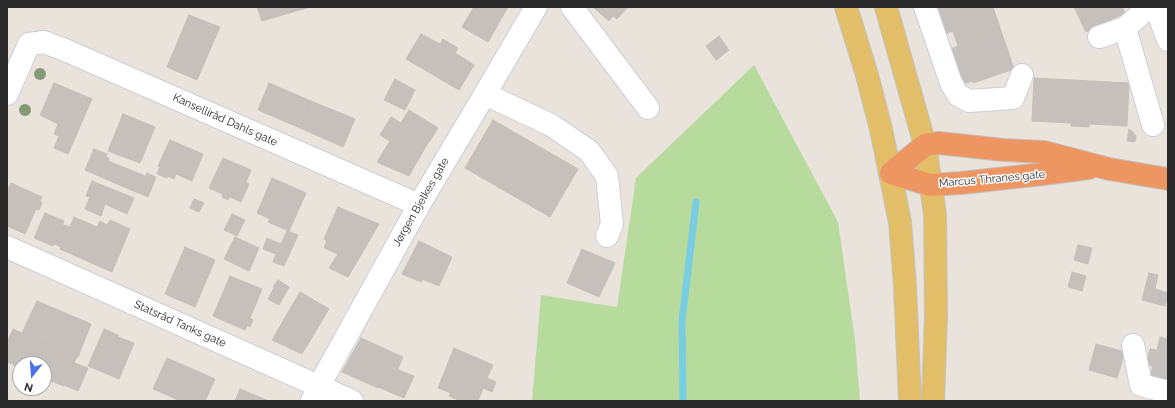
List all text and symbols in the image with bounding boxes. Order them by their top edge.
street label: Kanselliråd Dahls gate [171,91,279,149]
street label: Jørgen Bjelkes gate [390,155,452,249]
street label: Marcus Thranes gate [938,168,1046,190]
street label: Statsråd Tanks gate [132,298,228,350]
north arrow [12,356,52,396]
text: N [23,380,35,394]

